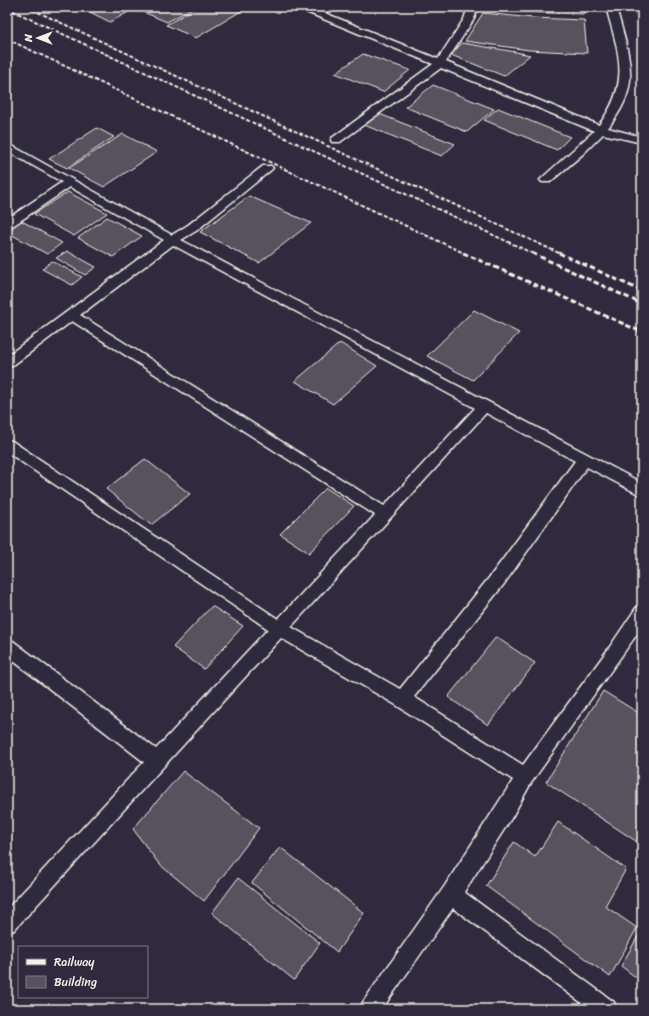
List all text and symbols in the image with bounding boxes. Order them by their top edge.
north arrow [18,18,58,58]
text: N [19,34,38,43]
legend [18,946,148,998]
text: Railway [54,951,95,973]
text: Building [54,971,97,993]

